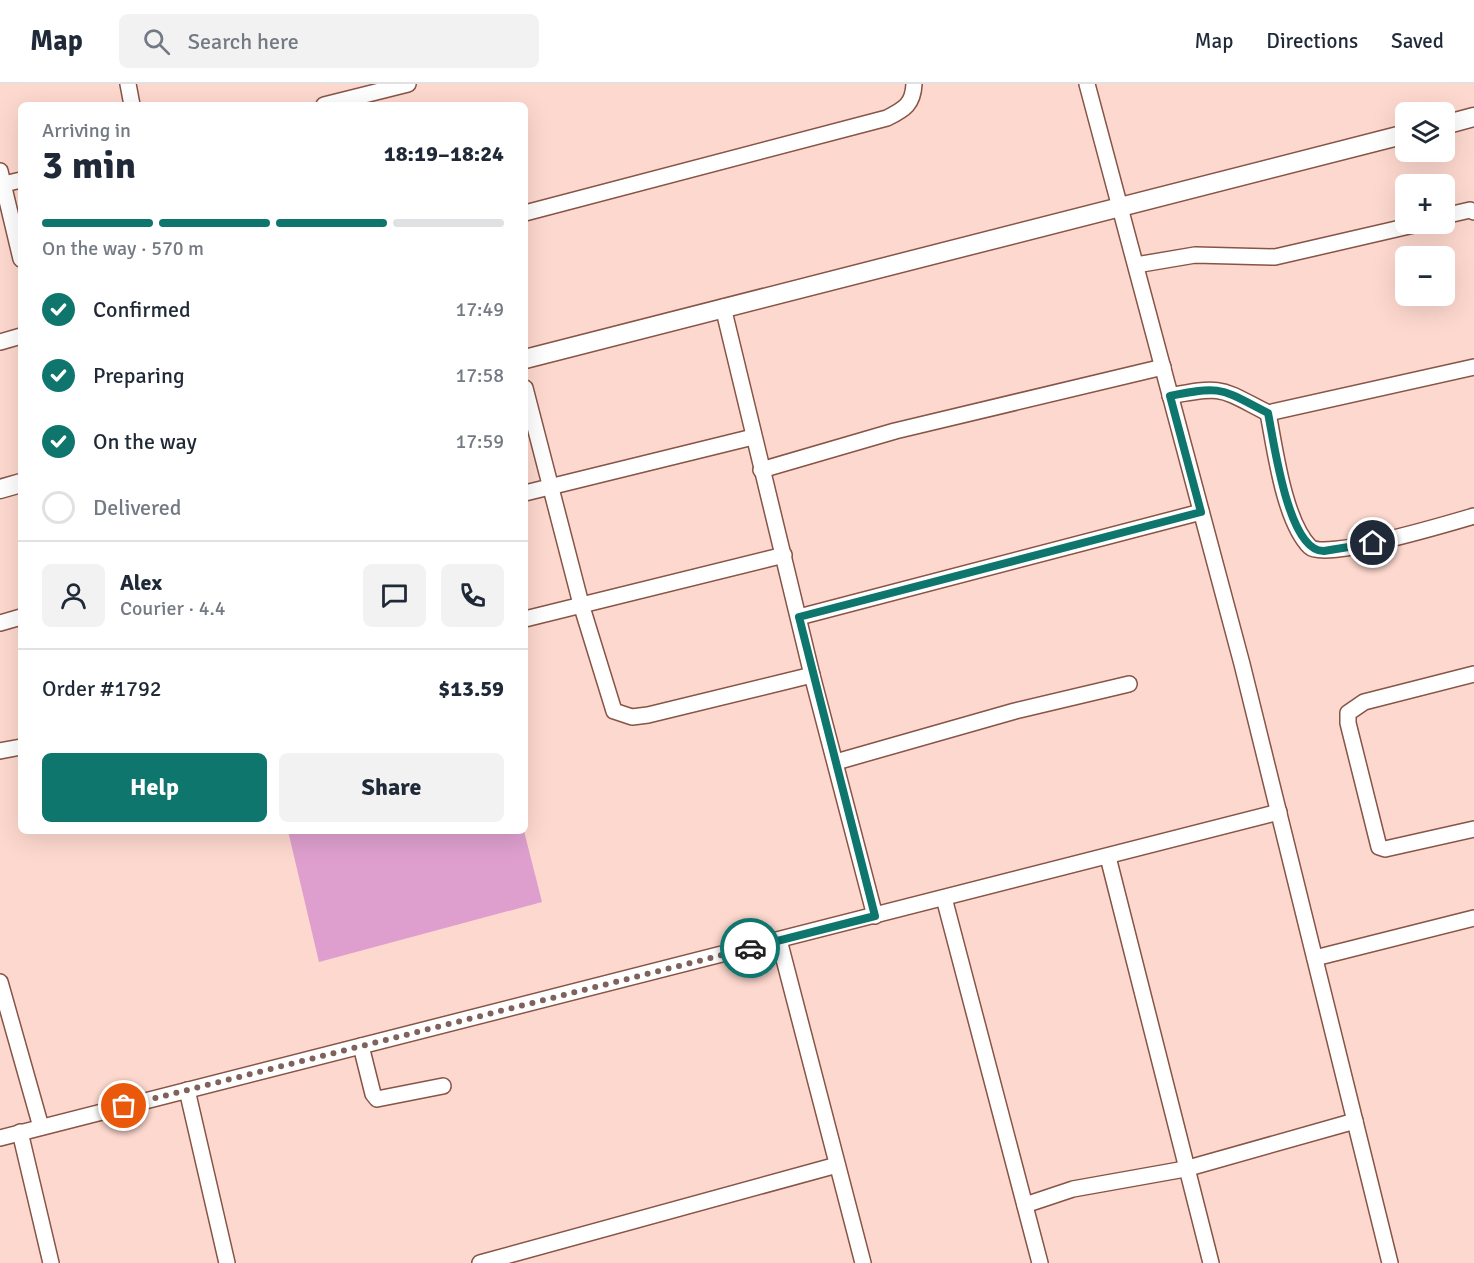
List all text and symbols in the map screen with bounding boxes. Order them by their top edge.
search box [119,14,539,68]
text: Map [30,24,83,58]
icon: search [140,25,173,58]
text: Search here [188,28,299,55]
text: Map [1195,28,1233,54]
text: Directions [1266,28,1358,54]
text: Saved [1391,28,1444,54]
map controls [1395,102,1455,306]
button: layers [1395,102,1455,162]
text: Arriving in [42,118,131,143]
text: 18:19–18:24 [384,140,504,167]
text: 3 min [42,141,136,189]
button: + [1395,174,1455,234]
text: On the way · 570 m [42,236,204,261]
button: − [1395,246,1455,306]
icon: check [42,293,75,326]
text: Confirmed [93,296,191,323]
text: 17:49 [455,297,504,322]
icon: check [42,359,75,392]
text: Preparing [93,362,185,389]
text: 17:58 [455,363,504,388]
icon: check [42,425,75,458]
text: On the way [93,428,197,455]
text: 17:59 [455,429,504,454]
text: Delivered [93,494,181,521]
pin [1347,517,1398,568]
icon: home [1356,526,1389,559]
button: person [42,564,105,627]
button: chat [363,564,426,627]
button: phone [441,564,504,627]
text: Alex [120,569,162,596]
text: Courier · 4.4 [120,596,226,621]
text: Order #1792 [42,675,162,702]
text: $13.59 [438,675,504,702]
button: Help [42,753,267,822]
button: Share [279,753,504,822]
courier [720,918,780,978]
icon: car [734,932,767,965]
pin [98,1080,149,1131]
icon: bag [107,1089,140,1122]

